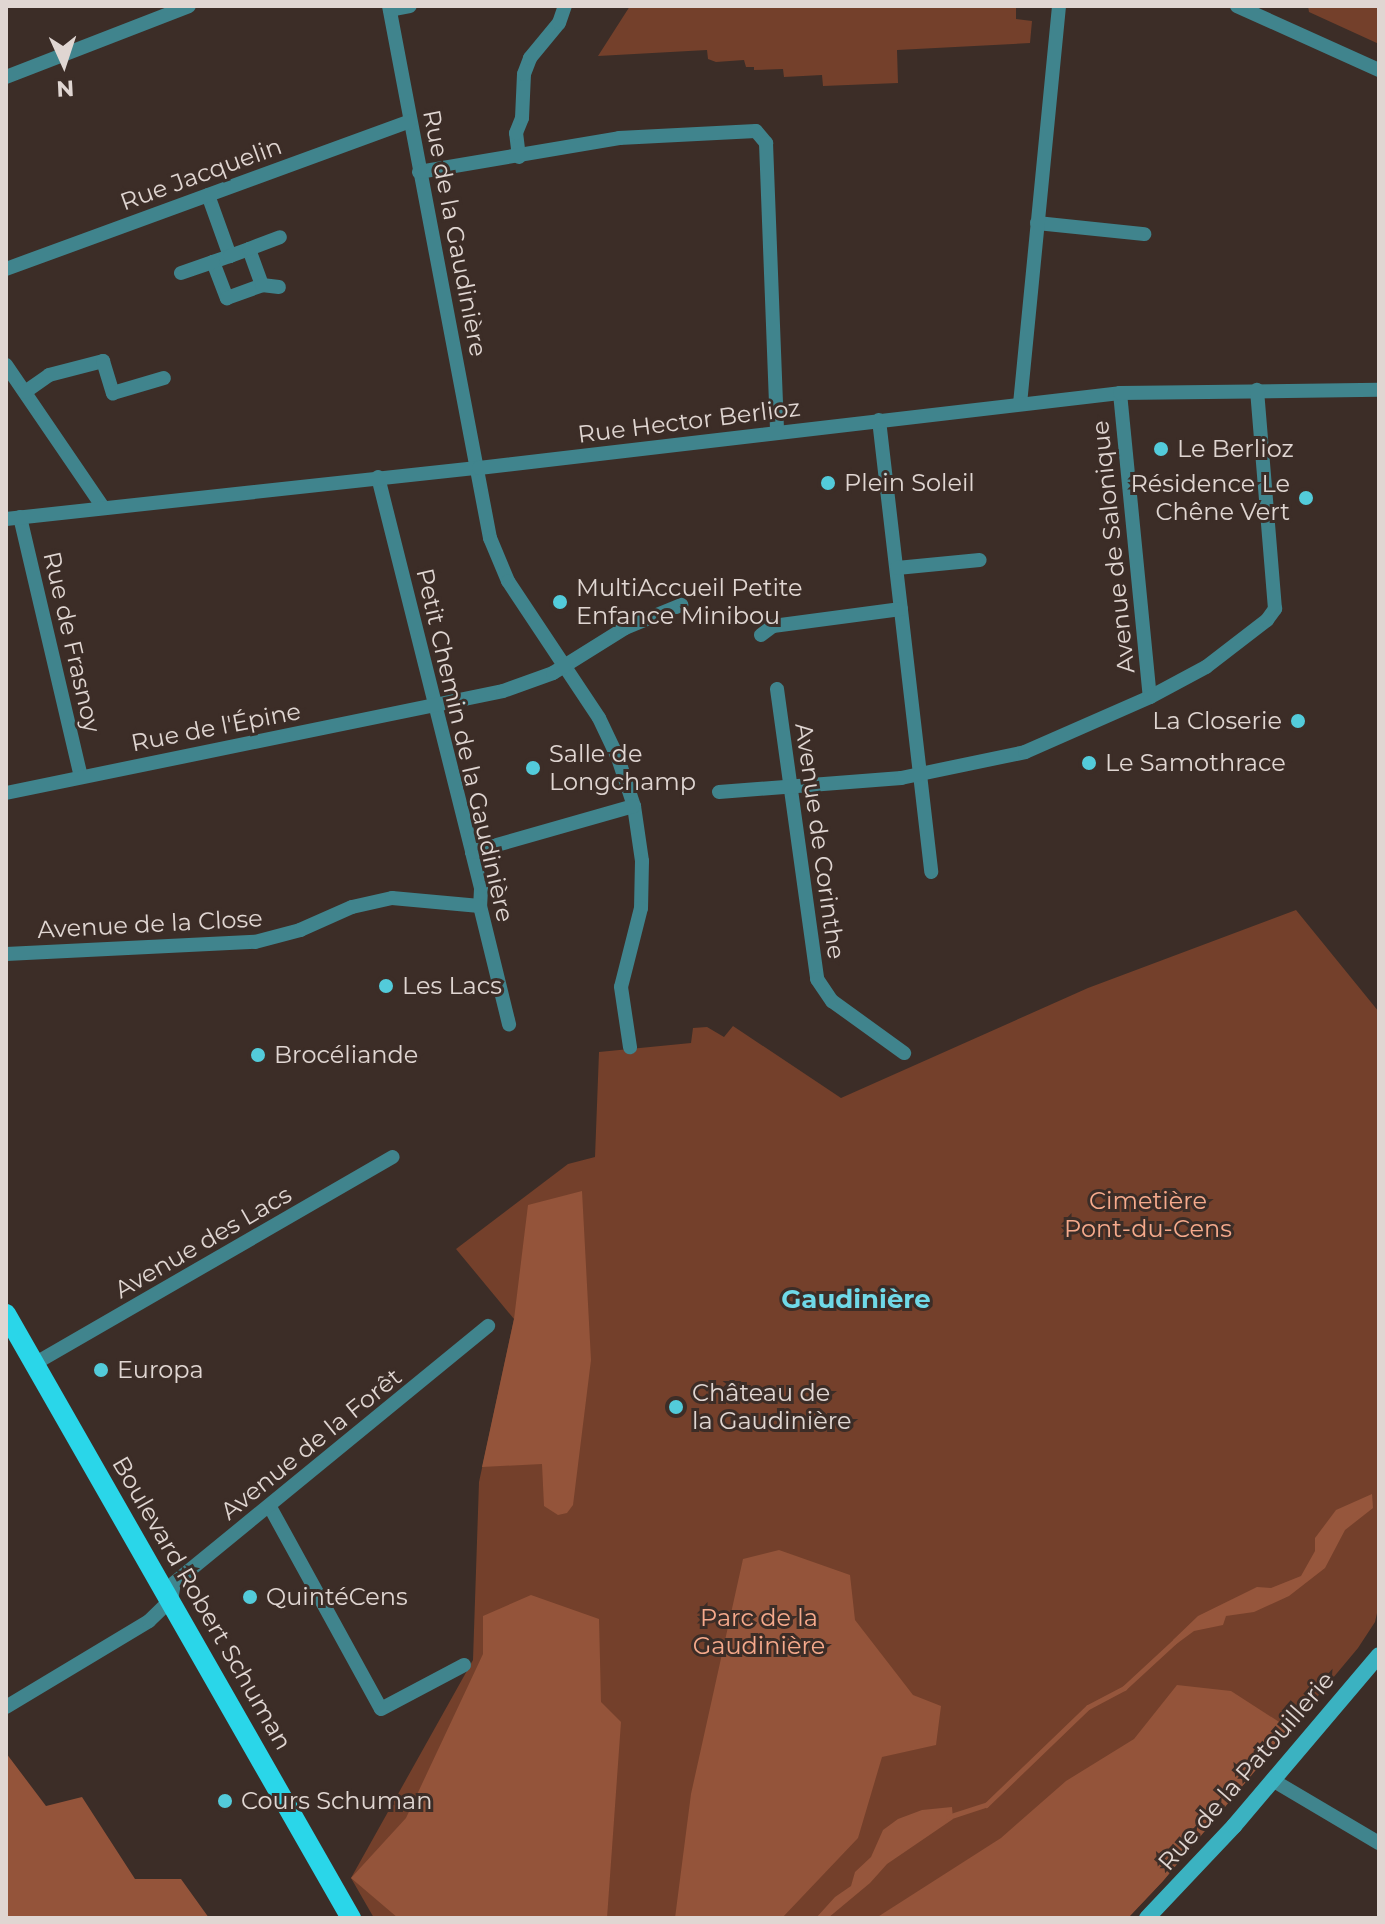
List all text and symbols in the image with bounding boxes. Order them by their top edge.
north arrow [24,24,104,104]
text: N [56,75,75,102]
street label: Rue de la Gaudinière [417,107,493,359]
street label: Rue Jacquelin [116,131,286,217]
street label: Rue Hector Berlioz [576,393,802,449]
street label: Avenue de Salonique [1085,419,1141,675]
place label: Le Berlioz [1177,435,1294,463]
marker: Le Berlioz [1152,440,1170,458]
place label: Plein Soleil [844,469,975,497]
place label: Résidence Le Chêne Vert [1130,470,1290,526]
marker: Plein Soleil [819,474,837,492]
marker: Résidence Le Chêne Vert [1297,489,1315,507]
street label: Rue de Frasnoy [37,549,107,735]
street label: Petit Chemin de la Gaudinière [410,565,520,925]
place label: MultiAccueil Petite Enfance Minibou [576,574,802,630]
marker: MultiAccueil Petite Enfance Minibou [551,593,569,611]
street label: Rue de l'Épine [129,696,303,758]
place label: La Closerie [1152,707,1282,735]
marker: La Closerie [1289,712,1307,730]
street label: Avenue de Corinthe [789,721,851,961]
place label: Salle de Longchamp [549,740,696,796]
place label: Le Samothrace [1105,749,1286,777]
marker: Le Samothrace [1080,754,1098,772]
marker: Salle de Longchamp [524,759,542,777]
street label: Avenue de la Close [37,904,263,944]
place label: Les Lacs [402,972,502,1000]
marker: Les Lacs [377,977,395,995]
place label: Brocéliande [274,1041,418,1069]
marker: Brocéliande [249,1046,267,1064]
street label: Avenue des Lacs [110,1180,296,1304]
park label: Cimetière Pont-du-Cens [1064,1187,1232,1243]
district label: Gaudinière [781,1284,931,1316]
place label: Europa [117,1356,204,1384]
marker: Europa [92,1361,110,1379]
street label: Avenue de la Forêt [215,1362,407,1526]
place label: Château de la Gaudinière [692,1379,851,1435]
marker: Château de la Gaudinière [667,1398,685,1416]
street label: Boulevard Robert Schuman [106,1451,298,1755]
place label: QuintéCens [266,1583,408,1611]
marker: QuintéCens [241,1588,259,1606]
park label: Parc de la Gaudinière [693,1604,825,1660]
street label: Rue de la Patouillerie [1152,1666,1340,1876]
place label: Cours Schuman [241,1787,433,1815]
marker: Cours Schuman [216,1792,234,1810]

